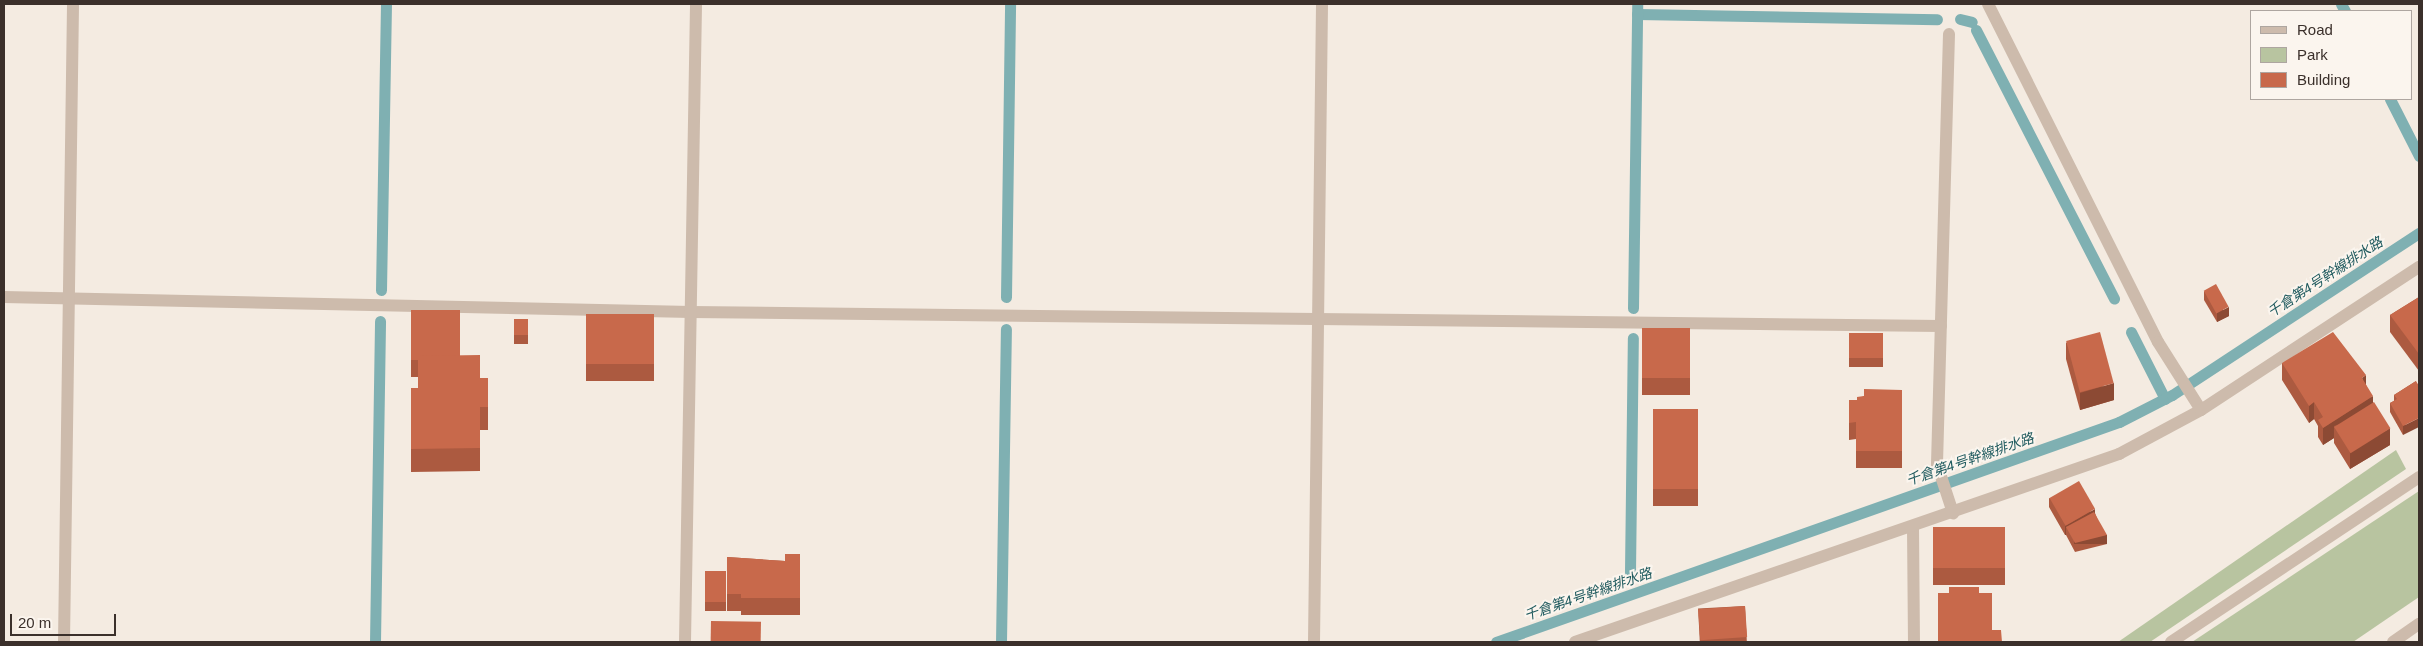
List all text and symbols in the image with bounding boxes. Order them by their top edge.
legend [2250,10,2413,100]
text: Road [2297,21,2333,38]
text: Park [2297,46,2328,63]
text: Building [2297,71,2350,88]
water label: 千倉第4号幹線排水路 [2264,234,2386,320]
water label: 千倉第4号幹線排水路 [1904,429,2036,489]
water label: 千倉第4号幹線排水路 [1522,564,1654,624]
scale bar [12,604,119,636]
text: 20 m [18,614,51,631]

